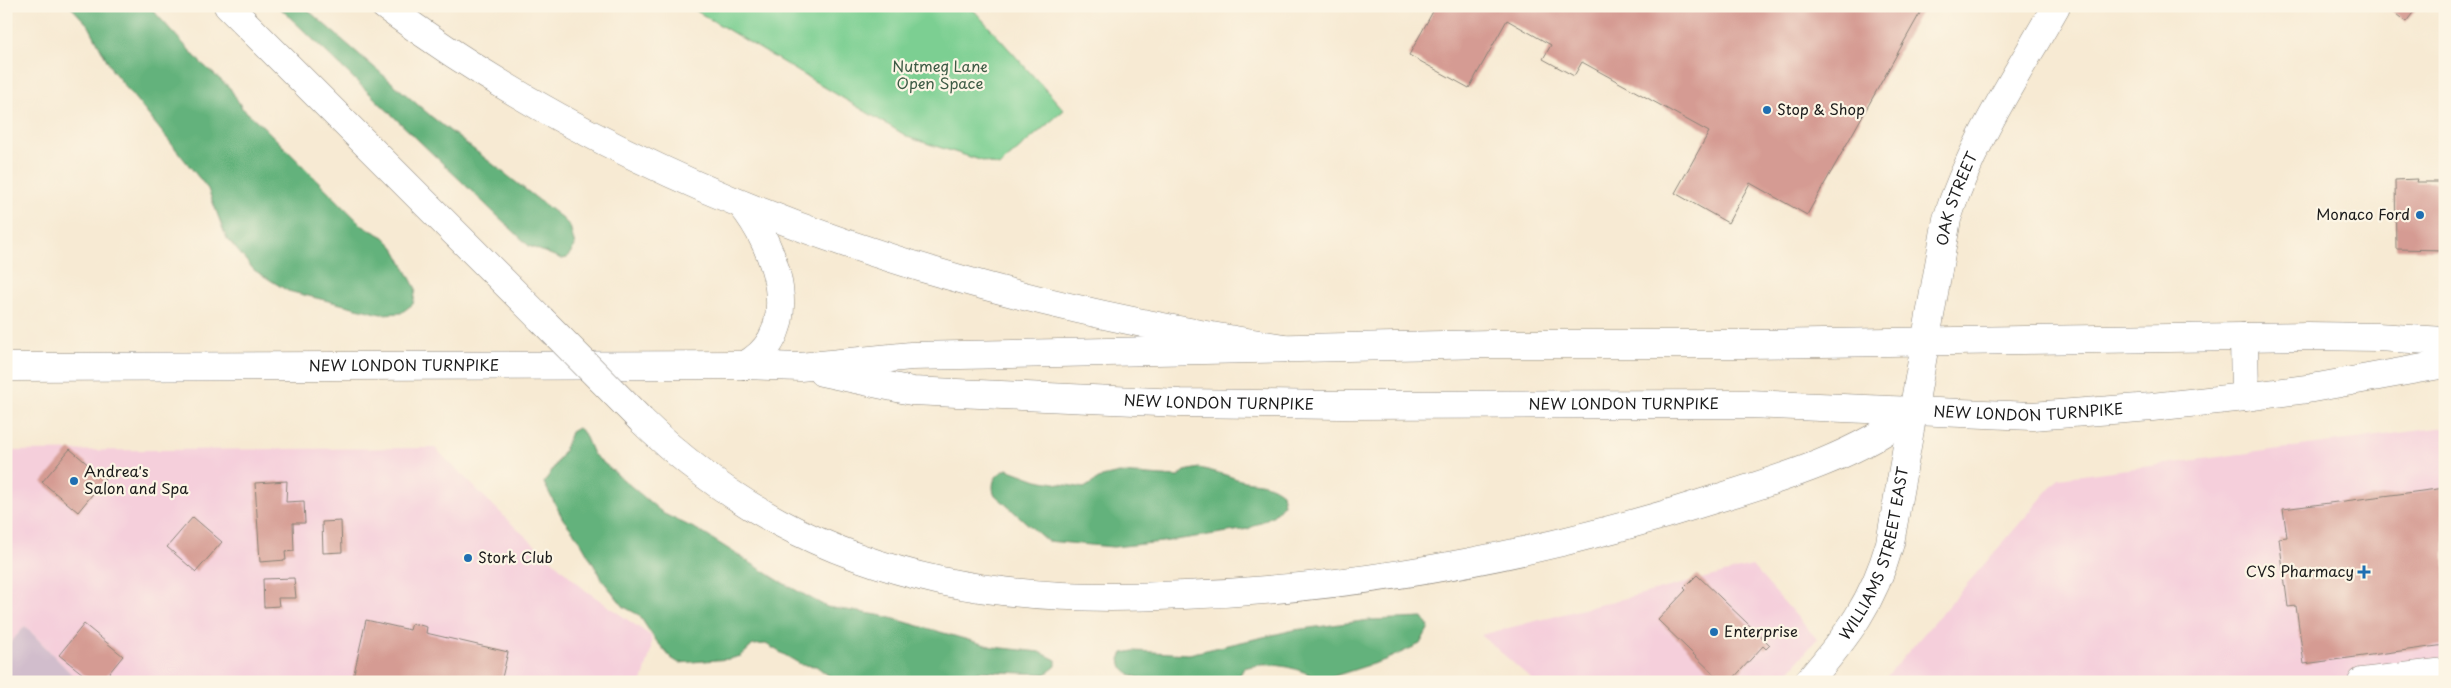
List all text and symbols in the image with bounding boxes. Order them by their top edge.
park label: Nutmeg Lane Open Space [892,54,988,94]
place label: Stop & Shop [1777,97,1865,120]
marker: Stop & Shop [1761,104,1773,116]
street label: OAK STREET [1930,147,1983,247]
place label: Monaco Ford [2316,202,2410,225]
marker: Monaco Ford [2414,209,2426,221]
street label: NEW LONDON TURNPIKE [309,353,499,376]
street label: NEW LONDON TURNPIKE [1123,387,1314,415]
street label: NEW LONDON TURNPIKE [1529,391,1719,415]
street label: NEW LONDON TURNPIKE [1933,396,2124,426]
place label: Andrea's Salon and Spa [84,459,189,499]
street label: WILLIAMS STREET EAST [1833,465,1913,644]
marker: Andrea's Salon and Spa [68,475,80,487]
place label: Stork Club [478,545,553,568]
marker: Stork Club [462,552,474,564]
place label: CVS Pharmacy [2246,559,2354,582]
marker: CVS Pharmacy [2358,566,2370,578]
place label: Enterprise [1724,619,1798,642]
marker: Enterprise [1708,626,1720,638]

